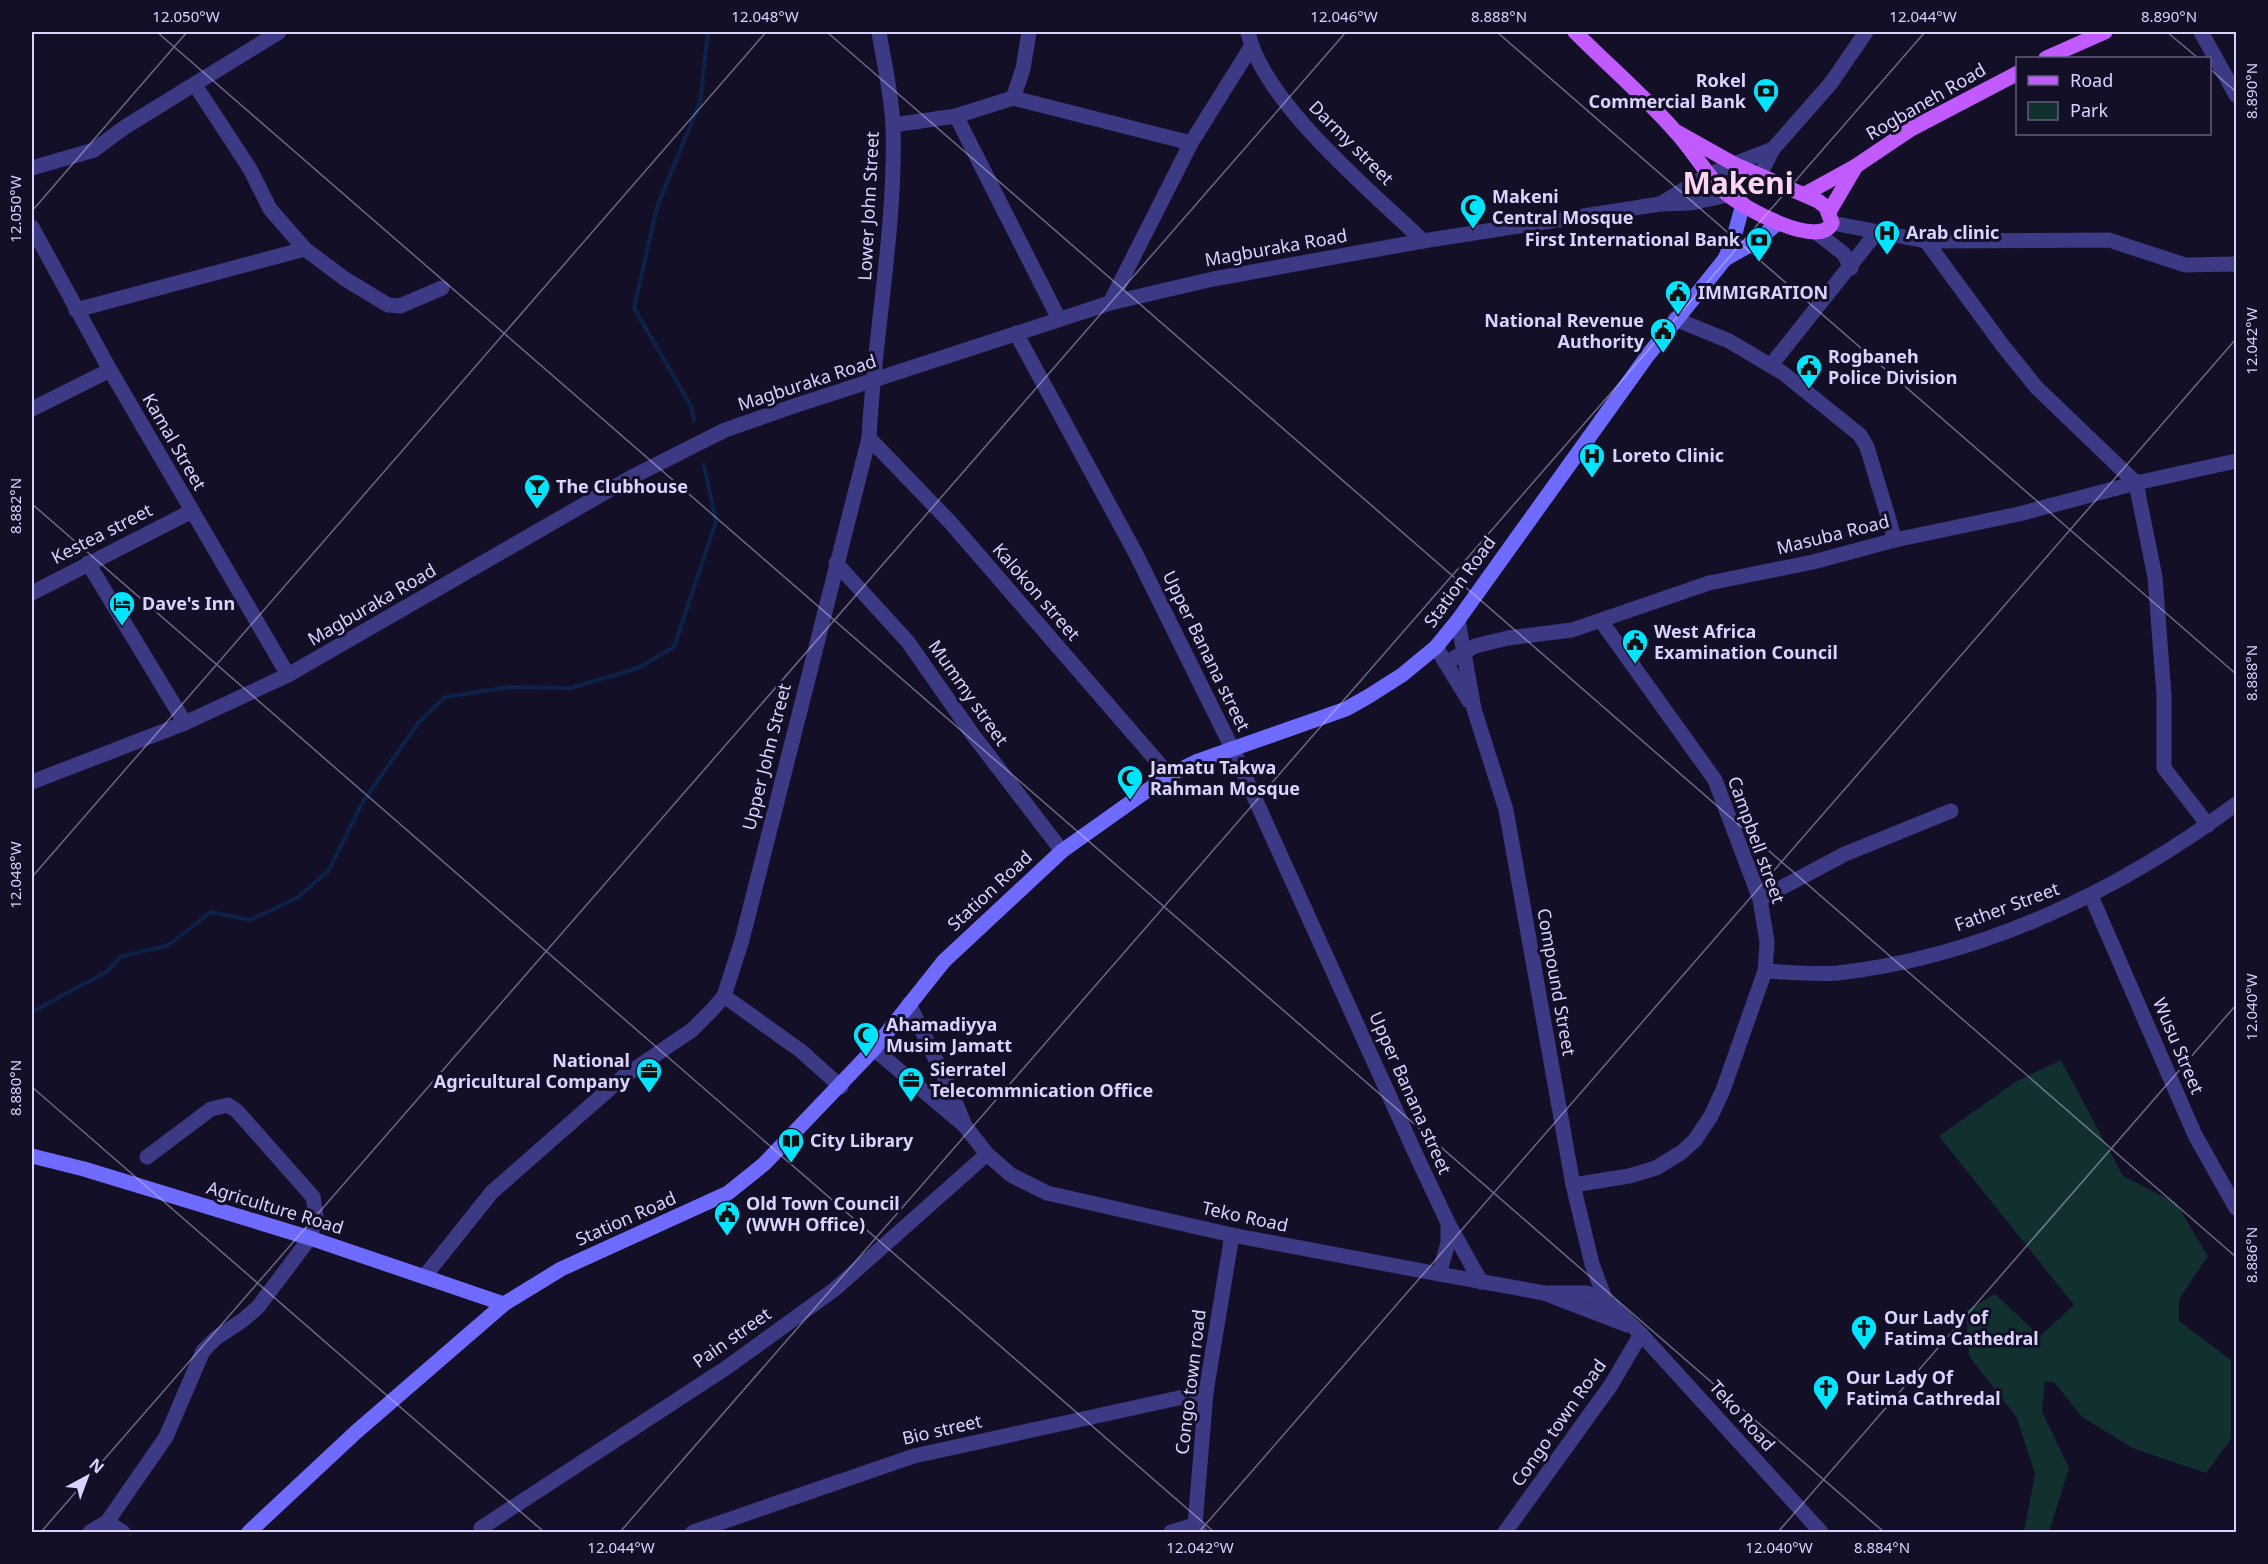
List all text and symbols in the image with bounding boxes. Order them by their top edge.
text: 12.050°W [152,6,220,26]
text: 12.048°W [731,6,799,26]
text: 12.046°W [1310,6,1378,26]
text: 8.888°N [1471,6,1527,26]
text: 12.044°W [1889,6,1957,26]
text: 8.890°N [2141,6,2197,26]
street label: Rogbaneh Road [1861,57,1990,145]
legend [2016,57,2211,135]
text: 8.890°N [2241,63,2261,119]
place label: Rokel Commercial Bank [1589,68,1747,113]
text: Road [2070,68,2113,92]
bank icon: Rokel Commercial Bank [1751,76,1781,114]
street label: Darmy street [1304,95,1400,190]
text: Park [2070,98,2108,122]
street label: Lower John Street [852,130,884,281]
district label: Makeni [1682,162,1794,203]
text: 12.050°W [5,175,25,243]
place label: Makeni Central Mosque [1492,184,1633,229]
mosque icon: Makeni Central Mosque [1458,192,1488,230]
hospital icon: Arab clinic [1872,218,1902,256]
place label: Arab clinic [1906,220,1999,244]
street label: Magburaka Road [1203,223,1349,271]
bank icon: First International Bank [1744,225,1774,263]
place label: First International Bank [1525,227,1741,251]
public building icon: IMMIGRATION [1663,278,1693,316]
place label: IMMIGRATION [1698,280,1828,304]
text: 12.042°W [2241,307,2261,375]
place label: National Revenue Authority [1484,308,1645,353]
public building icon: National Revenue Authority [1648,316,1678,354]
place label: Rogbaneh Police Division [1828,344,1957,389]
street label: Magburaka Road [734,348,879,416]
public building icon: Rogbaneh Police Division [1794,352,1824,390]
street label: Kamal Street [138,389,212,495]
hospital icon: Loreto Clinic [1577,441,1607,479]
place label: Loreto Clinic [1612,443,1724,467]
bar icon: The Clubhouse [522,472,552,510]
place label: The Clubhouse [556,474,688,498]
text: 8.882°N [5,478,25,534]
street label: Kestea street [47,497,157,569]
street label: Masuba Road [1774,508,1892,560]
street label: Station Road [1418,531,1501,632]
street label: Kalokon street [988,537,1086,646]
street label: Magburaka Road [303,558,440,651]
street label: Upper Banana street [1158,566,1256,735]
hotel icon: Dave's Inn [107,589,137,627]
place label: Dave's Inn [142,591,235,615]
place label: West Africa Examination Council [1654,619,1838,664]
public building icon: West Africa Examination Council [1620,627,1650,665]
street label: Mummy street [923,635,1014,750]
text: 8.888°N [2241,645,2261,701]
street label: Upper John Street [736,680,796,833]
place label: Jamatu Takwa Rahman Mosque [1148,755,1300,800]
mosque icon: Jamatu Takwa Rahman Mosque [1115,763,1145,801]
street label: Campbell street [1723,773,1791,907]
text: 12.048°W [5,841,25,909]
street label: Station Road [942,845,1037,936]
street label: Father Street [1951,876,2063,936]
street label: Compound Street [1532,906,1582,1058]
text: 12.040°W [2241,973,2261,1041]
street label: Wusu Street [2148,994,2210,1098]
street label: Upper Banana street [1364,1008,1458,1178]
place label: Ahamadiyya Musim Jamatt [886,1012,1012,1057]
mosque icon: Ahamadiyya Musim Jamatt [851,1020,881,1058]
place label: National Agricultural Company [434,1048,631,1093]
office icon: National Agricultural Company [634,1056,664,1094]
place label: Sierratel Telecommnication Office [930,1057,1153,1102]
text: 8.880°N [5,1060,25,1116]
office icon: Sierratel Telecommnication Office [896,1065,926,1103]
library icon: City Library [776,1126,806,1164]
place label: City Library [810,1128,914,1152]
street label: Agriculture Road [204,1175,347,1239]
street label: Station Road [572,1185,680,1251]
place label: Old Town Council (WWH Office) [746,1191,900,1236]
street label: Teko Road [1200,1195,1290,1237]
public building icon: Old Town Council (WWH Office) [712,1199,742,1237]
text: 8.886°N [2241,1227,2261,1283]
street label: Pain street [688,1301,776,1373]
place label: Our Lady of Fatima Cathedral [1884,1305,2039,1350]
street label: Congo town road [1169,1308,1211,1456]
church icon: Our Lady of Fatima Cathedral [1849,1313,1879,1351]
street label: Congo town Road [1505,1354,1611,1491]
place label: Our Lady Of Fatima Cathredal [1846,1365,2001,1410]
church icon: Our Lady Of Fatima Cathredal [1811,1373,1841,1411]
street label: Teko Road [1705,1375,1781,1456]
street label: Bio street [900,1408,984,1450]
north arrow [57,1447,117,1507]
text: N [85,1453,109,1478]
text: 12.044°W [587,1537,655,1557]
text: 12.042°W [1166,1537,1234,1557]
text: 12.040°W [1745,1537,1813,1557]
text: 8.884°N [1854,1537,1910,1557]

